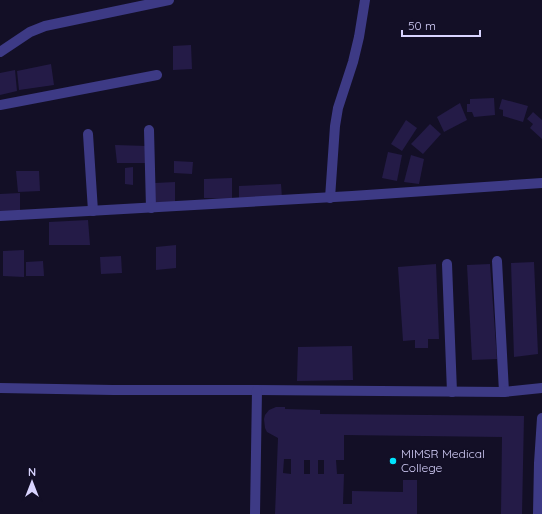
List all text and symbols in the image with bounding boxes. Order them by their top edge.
scale bar [402,12,480,38]
text: 50 m [408,18,436,33]
place label: MIMSR Medical College [401,446,485,475]
marker: MIMSR Medical College [388,456,398,466]
north arrow [12,462,52,502]
text: N [28,465,36,479]

